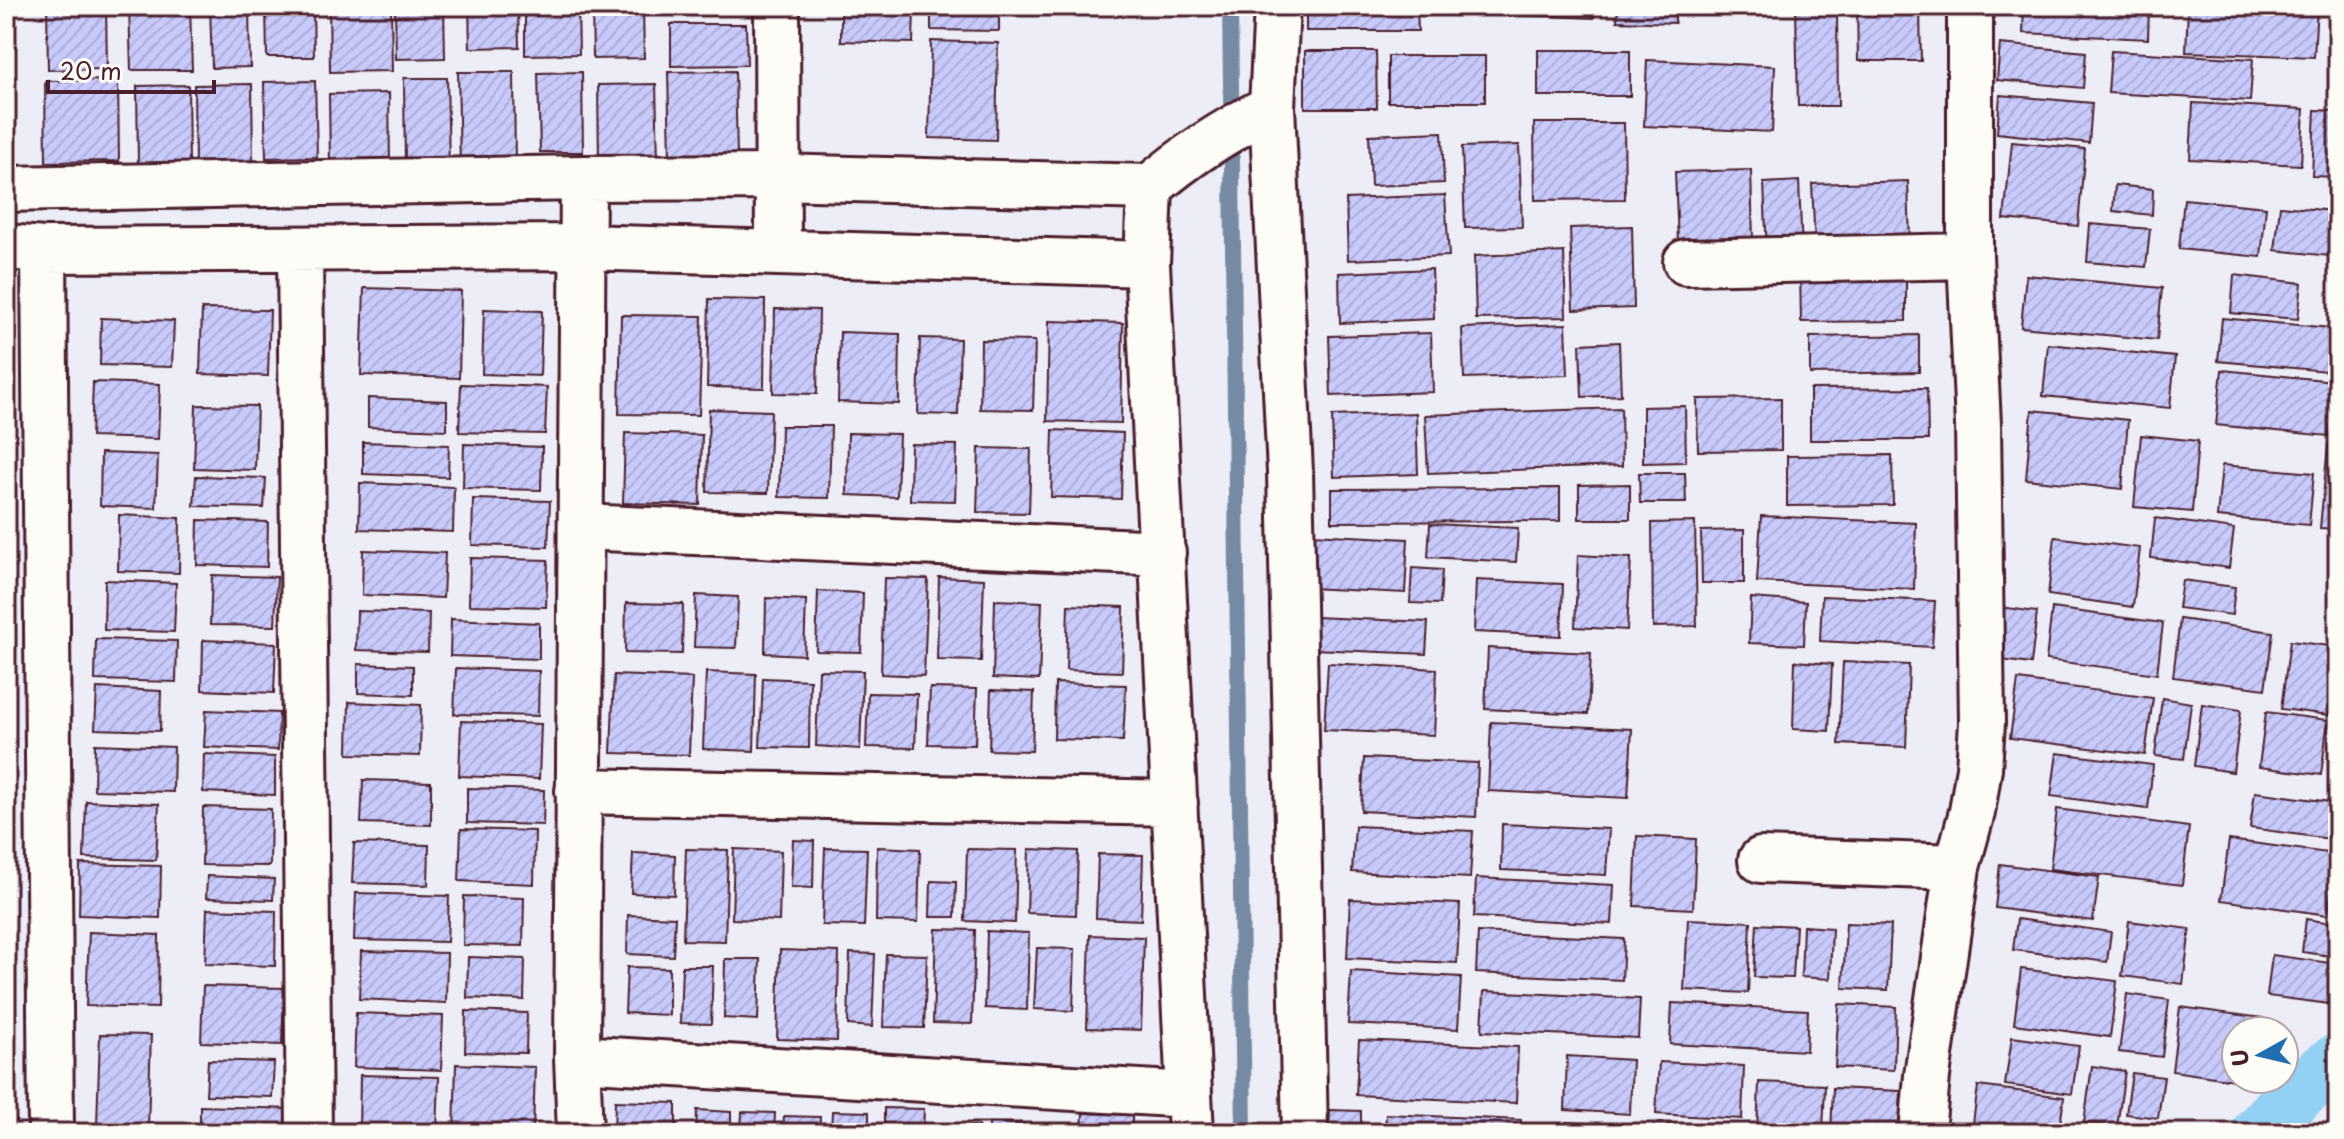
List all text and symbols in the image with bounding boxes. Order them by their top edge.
scale bar [48,44,214,94]
text: 20 m [60,52,122,88]
north arrow [2220,1015,2300,1095]
text: U [2221,1047,2256,1069]

